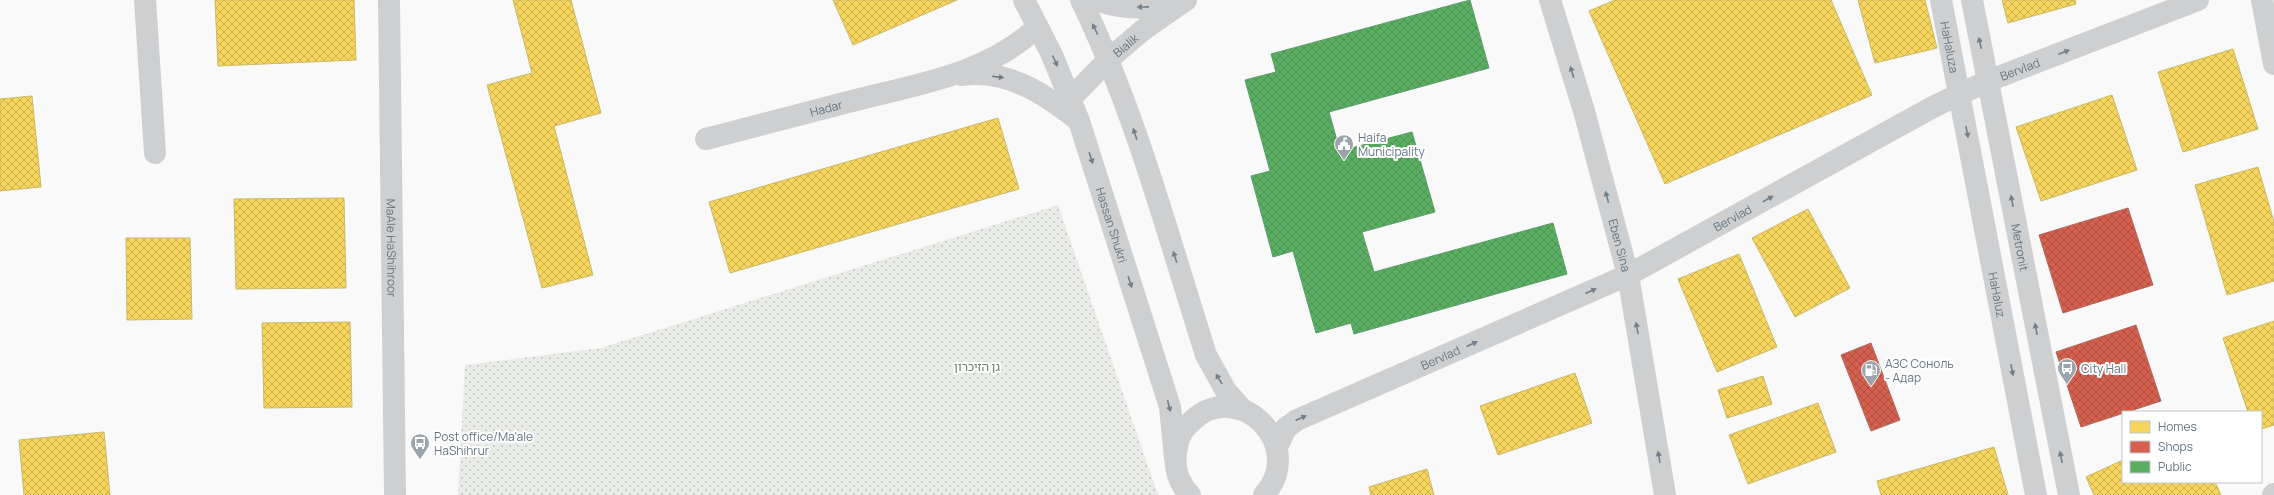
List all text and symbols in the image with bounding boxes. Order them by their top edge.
one-way arrow [1136,4,1149,10]
street label: HaHaluza [1937,20,1963,74]
one-way arrow [1092,23,1099,35]
street label: Bialik [1109,29,1143,61]
one-way arrow [1977,37,1983,49]
one-way arrow [2058,49,2069,55]
street label: Bervlad [1997,53,2042,84]
one-way arrow [1052,56,1058,67]
one-way arrow [1569,65,1575,77]
one-way arrow [992,73,1004,80]
street label: Hadar [808,95,845,120]
one-way arrow [1964,126,1970,138]
one-way arrow [1132,127,1138,139]
place label: Haifa Municipality [1358,129,1425,160]
public building icon: Haifa Municipality [1333,133,1355,161]
one-way arrow [1088,153,1094,165]
street label: Hassan Shukri [1092,185,1132,265]
one-way arrow [1603,191,1609,203]
one-way arrow [1762,195,1774,202]
one-way arrow [2008,195,2014,208]
street label: MaAle HaShihroor [383,198,401,298]
street label: Bervlad [1710,200,1754,235]
street label: Eben Sina [1605,217,1635,274]
street label: Metronit [2008,222,2033,273]
one-way arrow [1172,251,1178,263]
street label: HaHaluz [1985,270,2010,319]
one-way arrow [1127,277,1133,289]
one-way arrow [1585,288,1597,294]
one-way arrow [1634,322,1640,334]
one-way arrow [2033,323,2039,335]
one-way arrow [1466,340,1478,346]
street label: Bervlad [1418,341,1463,373]
place label: АЗС Соноль - Адар [1885,355,1954,386]
bus stop icon: City Hall [2056,357,2078,385]
park label: גן הזיכרון [954,358,1000,375]
fuel station icon: АЗС Соноль - Адар [1860,359,1882,387]
place label: City Hall [2081,360,2126,377]
one-way arrow [2009,364,2015,376]
one-way arrow [1216,373,1223,385]
one-way arrow [1167,400,1173,412]
legend [2122,411,2262,483]
one-way arrow [1296,415,1308,421]
text: Homes [2158,418,2197,435]
place label: Post office/Ma'ale HaShihrur [434,428,533,459]
bus stop icon: Post office/Ma'ale HaShihrur [409,432,431,460]
text: Shops [2158,438,2193,455]
one-way arrow [1656,450,1662,463]
one-way arrow [2058,451,2064,463]
text: Public [2158,458,2192,475]

